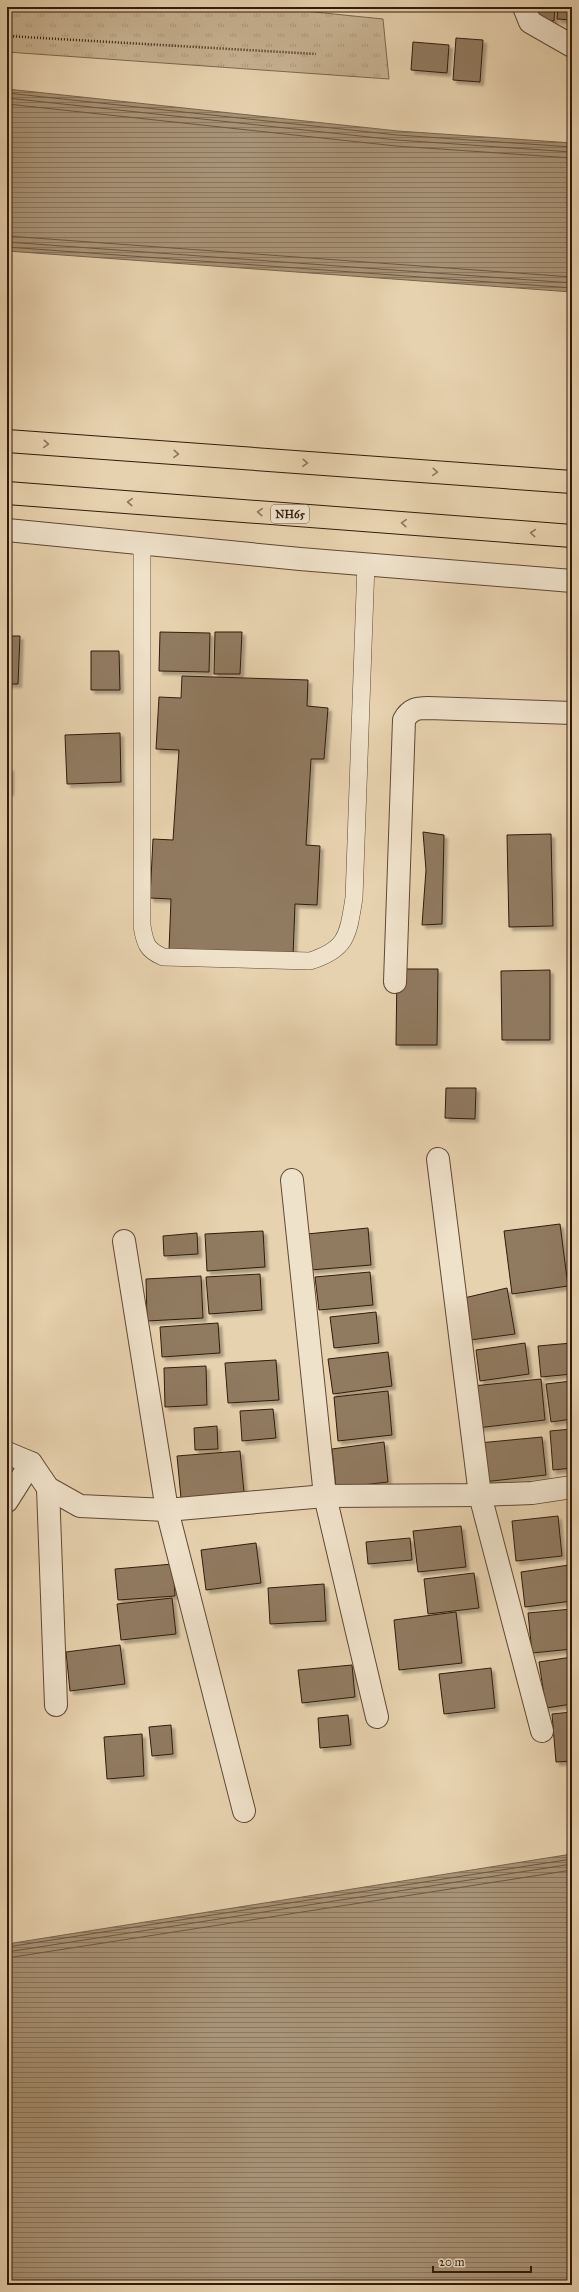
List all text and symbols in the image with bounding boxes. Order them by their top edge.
one-way arrow [43,440,49,449]
one-way arrow [173,449,179,458]
one-way arrow [302,459,308,468]
one-way arrow [432,468,438,477]
one-way arrow [127,498,133,507]
road number: NH65 [271,505,309,523]
one-way arrow [257,508,263,517]
one-way arrow [401,518,407,527]
one-way arrow [530,529,536,538]
scale bar [433,2248,531,2274]
text: 20 m [439,2255,465,2269]

